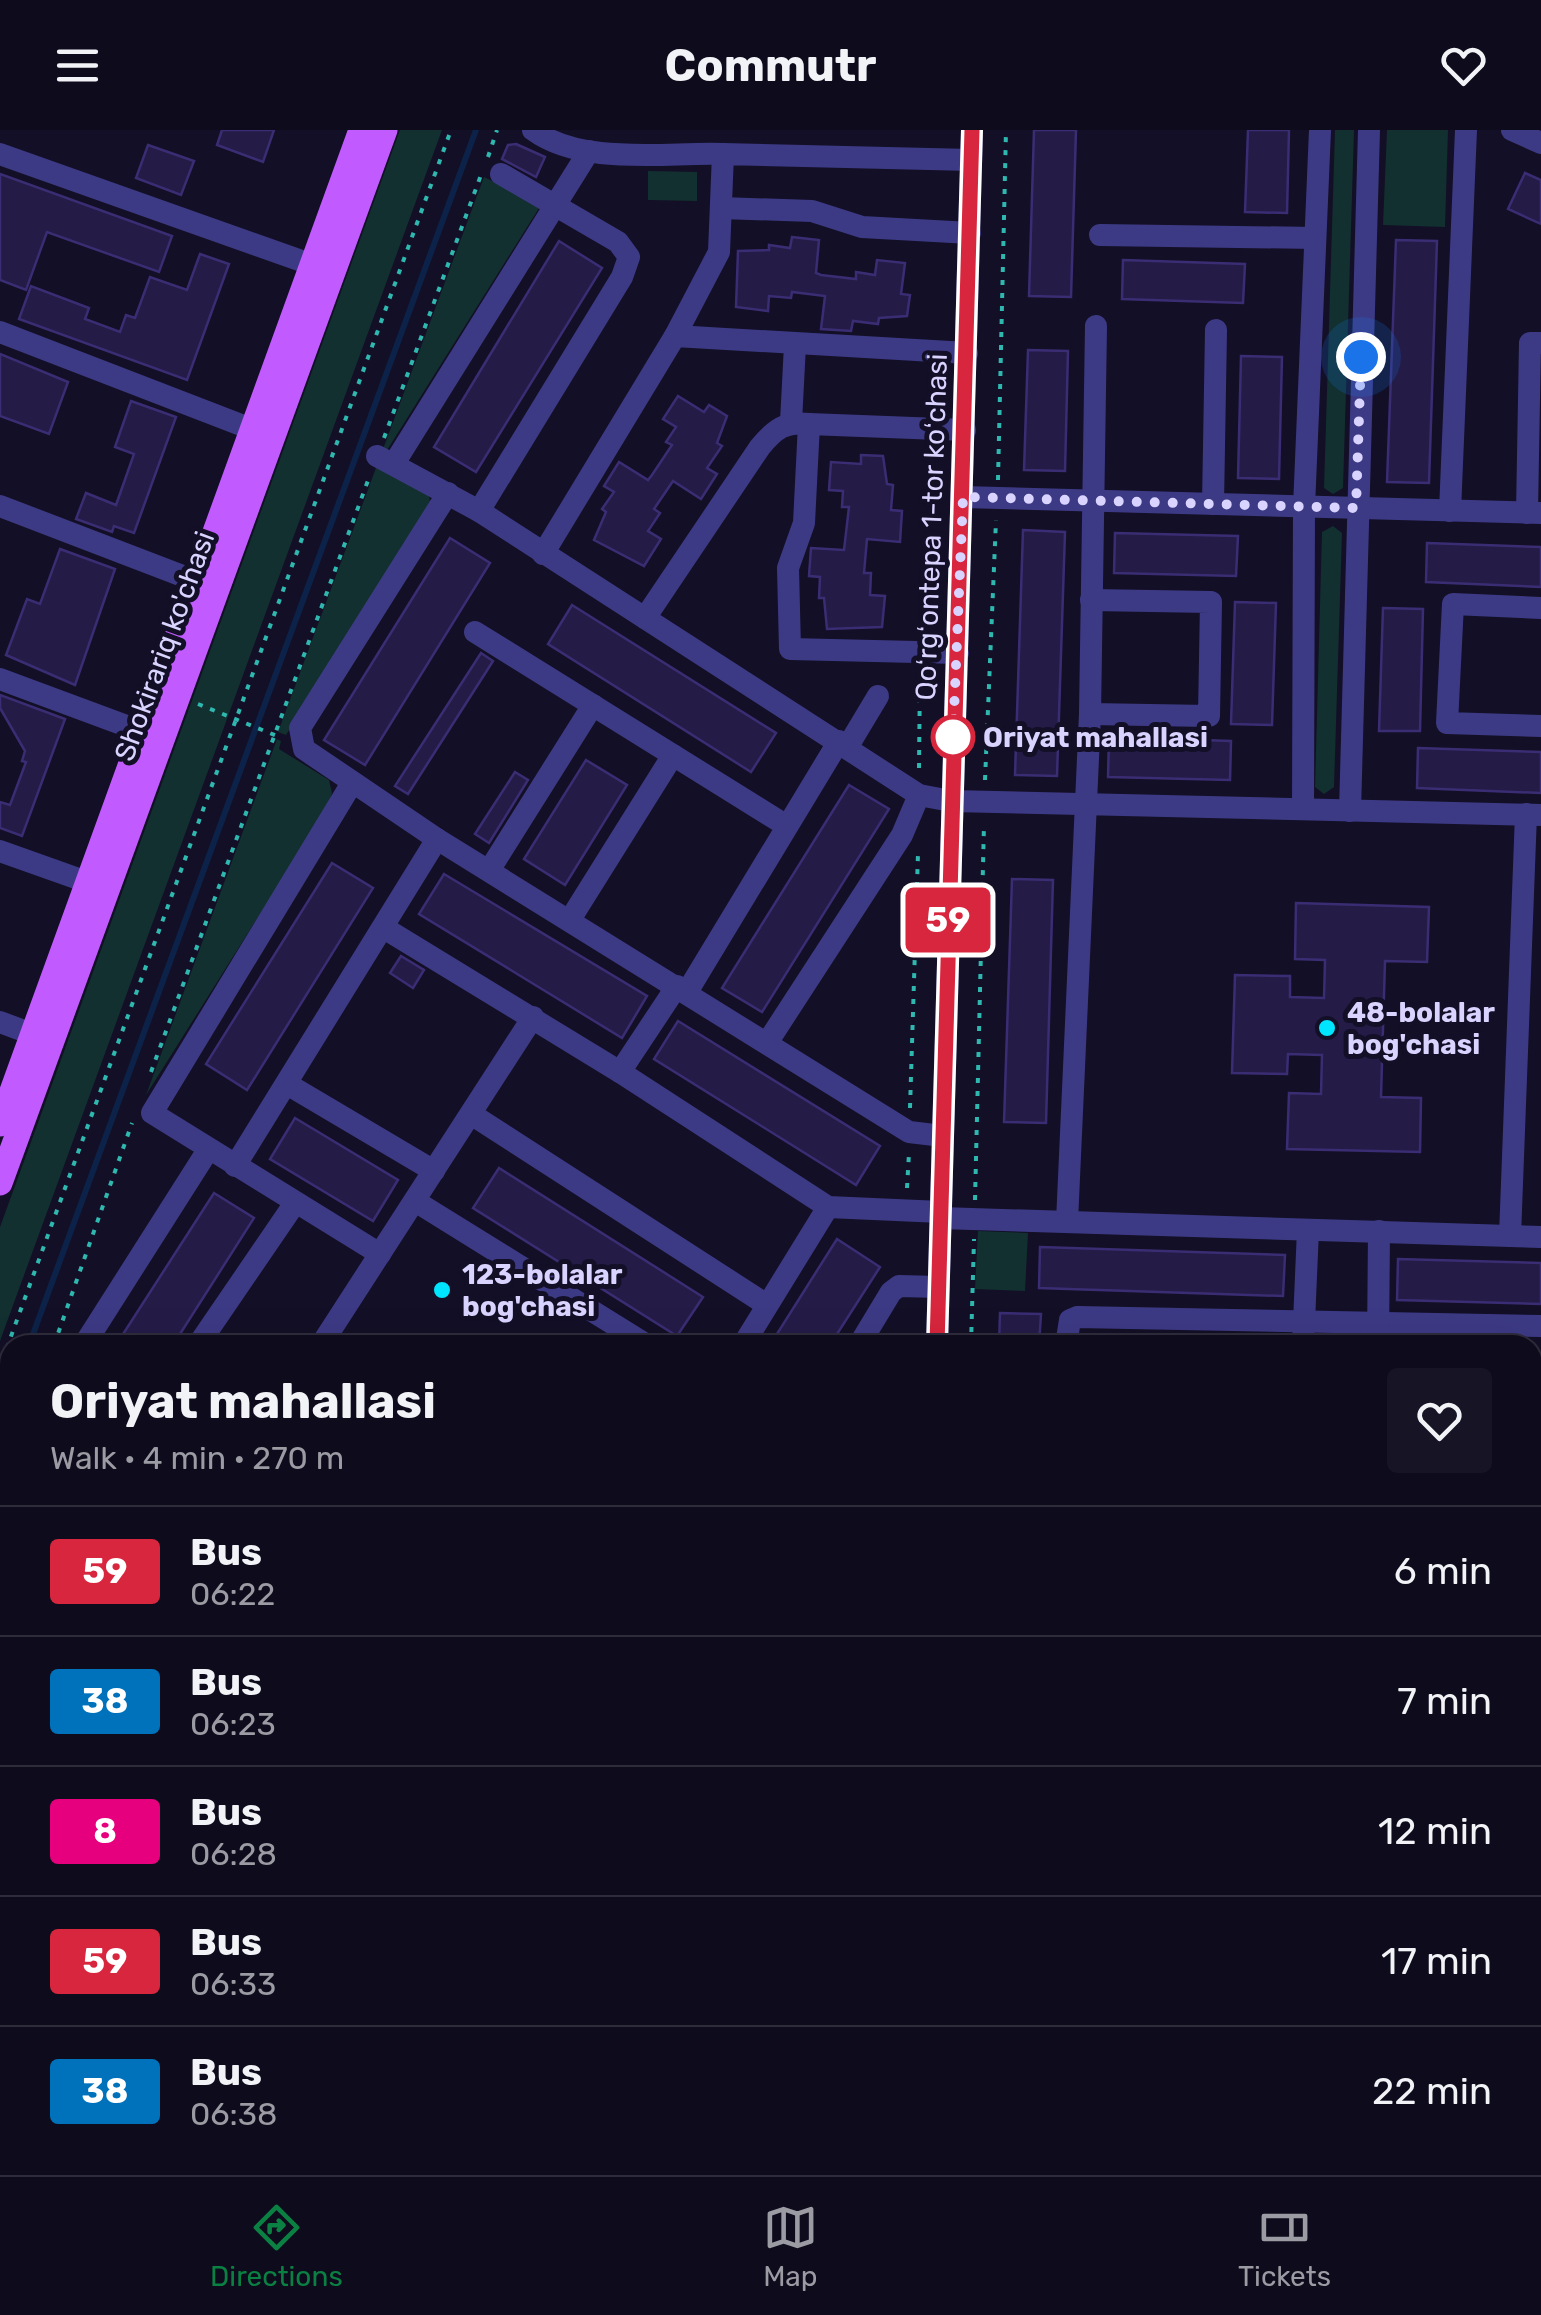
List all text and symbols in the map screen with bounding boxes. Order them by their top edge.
icon: menu [50,38,105,93]
icon: heart [1436,38,1491,93]
text: Commutr [665,39,876,92]
your location [1336,332,1386,382]
street label: Qoʻrgʻontepa 1-tor koʻchasi [909,353,954,701]
street label: Shokirariq ko'chasi [108,527,221,765]
marker: Oriyat mahallasi [932,716,974,758]
place label: Oriyat mahallasi [983,721,1208,754]
line badge: 59 [903,888,993,952]
text: 59 [925,899,971,941]
place label: 48-bolalar bog'chasi [1347,996,1495,1061]
marker: 48-bolalar bog'chasi [1316,1017,1338,1039]
place label: 123-bolalar bog'chasi [462,1258,623,1323]
marker: 123-bolalar bog'chasi [431,1279,453,1301]
button: heart [1387,1368,1492,1473]
text: Oriyat mahallasi [50,1373,436,1430]
text: Walk · 4 min · 270 m [50,1439,344,1477]
text: Bus [190,1529,262,1575]
text: 6 min [1394,1548,1492,1594]
text: 59 [82,1550,128,1592]
text: 06:22 [190,1575,275,1613]
text: Bus [190,1659,262,1705]
text: 7 min [1397,1678,1492,1724]
text: 38 [82,1680,128,1722]
text: 06:23 [190,1705,276,1743]
text: Bus [190,1789,262,1835]
text: 12 min [1378,1808,1492,1854]
text: 8 [93,1810,117,1852]
text: 06:28 [190,1835,277,1873]
text: Bus [190,1919,262,1965]
text: 17 min [1381,1938,1492,1984]
text: 59 [82,1940,128,1982]
text: 06:33 [190,1965,276,2003]
text: Bus [190,2049,262,2095]
text: 22 min [1372,2068,1492,2114]
text: 38 [82,2070,128,2112]
text: 06:38 [190,2095,277,2133]
tab: Directions [210,2200,343,2293]
tab: Map [763,2200,818,2293]
tab: Tickets [1238,2200,1331,2293]

